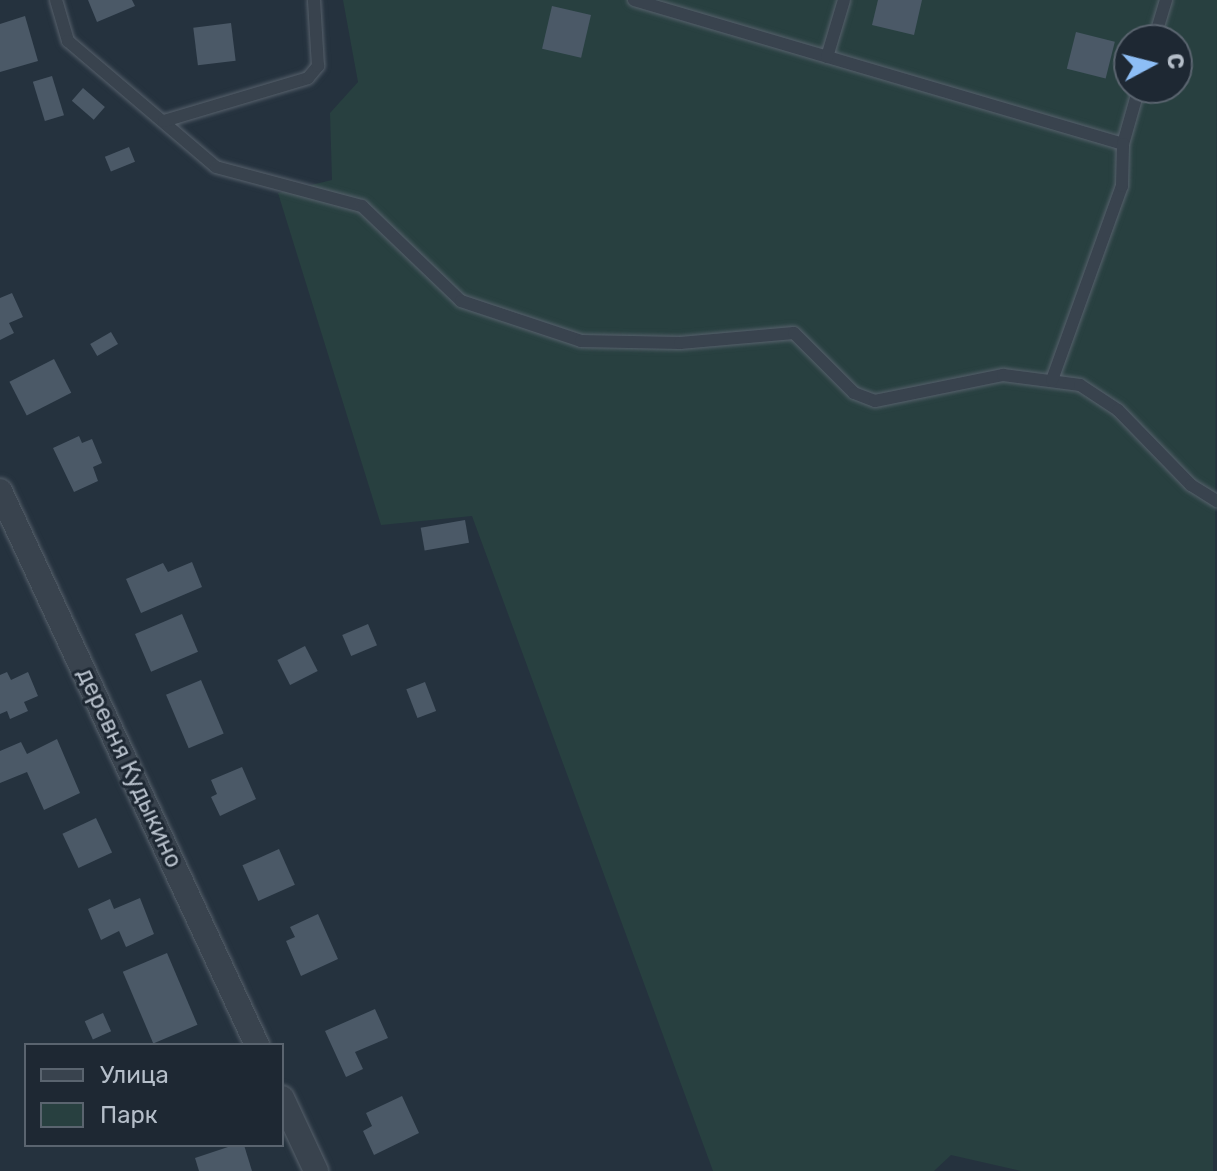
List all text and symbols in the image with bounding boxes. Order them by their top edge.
north arrow [1113,24,1193,104]
text: С [1161,52,1190,71]
street label: деревня Кудыкино [70,663,188,873]
legend [24,1043,284,1147]
text: Улица [100,1061,169,1089]
text: Парк [100,1101,158,1129]

